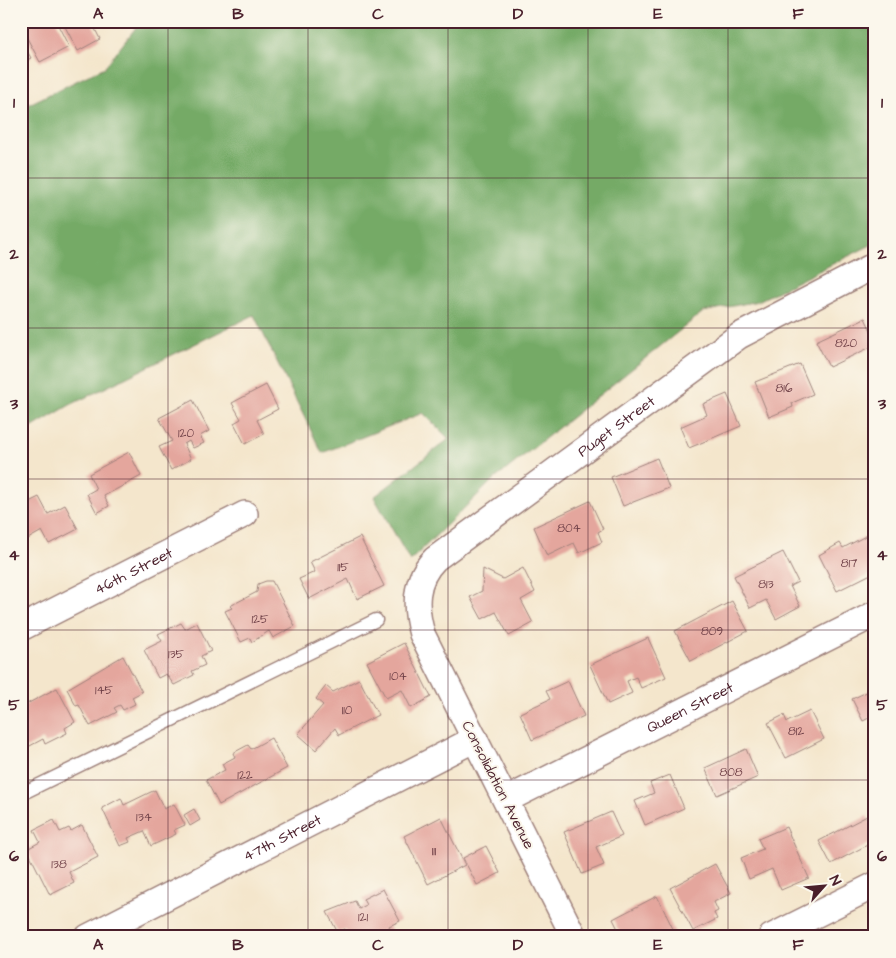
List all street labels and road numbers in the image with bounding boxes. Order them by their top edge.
street label: Puget Street [573,391,659,462]
street label: 46th Street [90,542,176,600]
street label: Queen Street [643,677,737,738]
street label: Consolidation Avenue [457,717,539,853]
street label: 47th Street [239,809,325,866]

